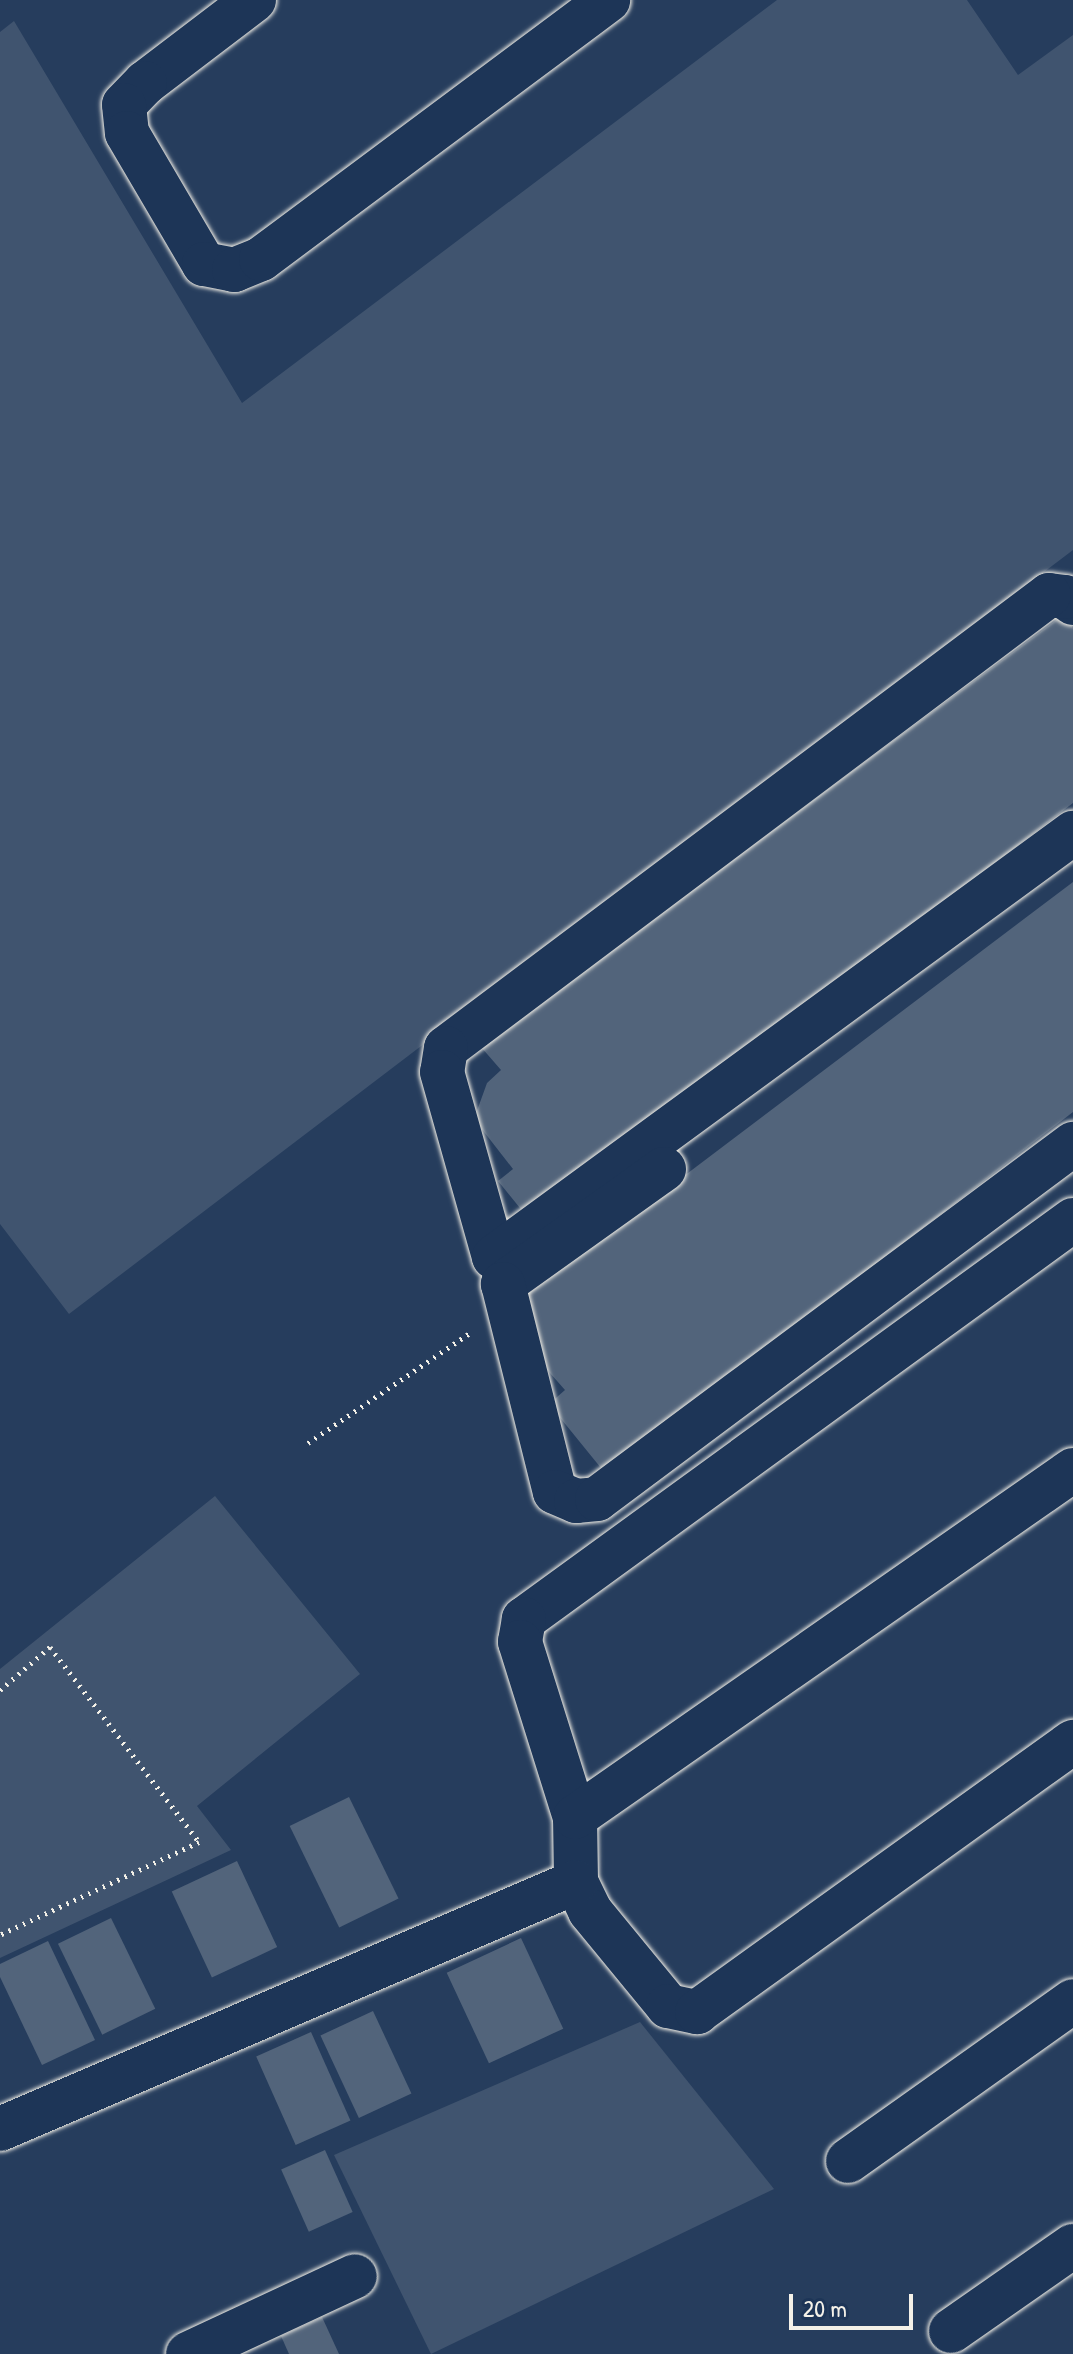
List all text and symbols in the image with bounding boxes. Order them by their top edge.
scale bar [793,2278,917,2328]
text: 20 m [803,2292,847,2324]

